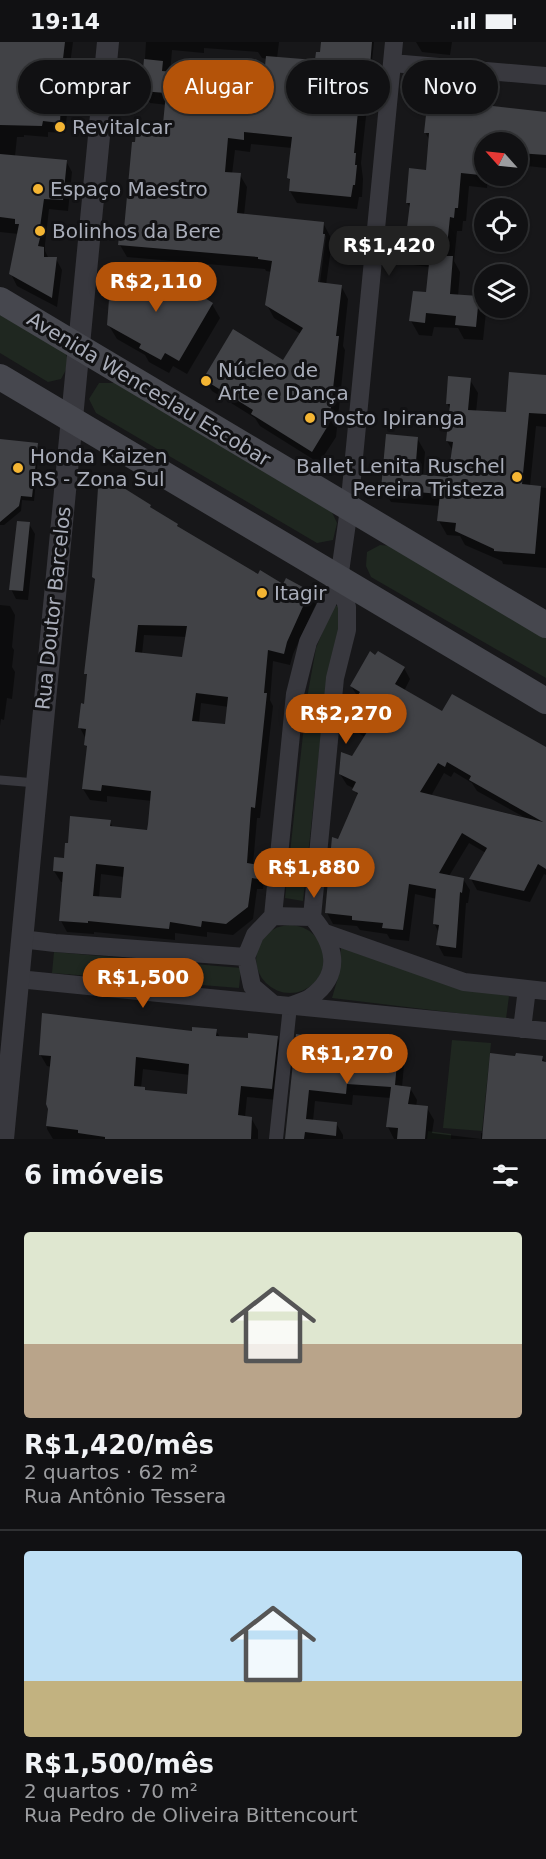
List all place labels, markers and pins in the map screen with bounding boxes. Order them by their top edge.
place label: Revitalcar [72,115,173,139]
marker: Revitalcar [53,120,67,134]
place label: Espaço Maestro [50,177,208,201]
marker: Espaço Maestro [31,182,45,196]
place label: Bolinhos da Bere [52,219,221,243]
marker: Bolinhos da Bere [33,224,47,238]
pin: R$1,420 [334,226,444,277]
pin: R$2,110 [101,262,211,313]
place label: Núcleo de Arte e Dança [218,358,349,405]
marker: Núcleo de Arte e Dança [199,374,213,388]
place label: Posto Ipiranga [322,406,465,430]
marker: Posto Ipiranga [303,411,317,425]
place label: Honda Kaizen RS - Zona Sul [30,444,167,491]
place label: Ballet Lenita Ruschel Pereira Tristeza [296,454,505,501]
marker: Honda Kaizen RS - Zona Sul [11,461,25,475]
marker: Ballet Lenita Ruschel Pereira Tristeza [510,470,524,484]
place label: Itagir [274,581,327,605]
marker: Itagir [255,586,269,600]
pin: R$2,270 [291,694,401,745]
pin: R$1,880 [259,848,369,899]
pin: R$1,500 [88,958,198,1009]
pin: R$1,270 [292,1034,402,1085]

